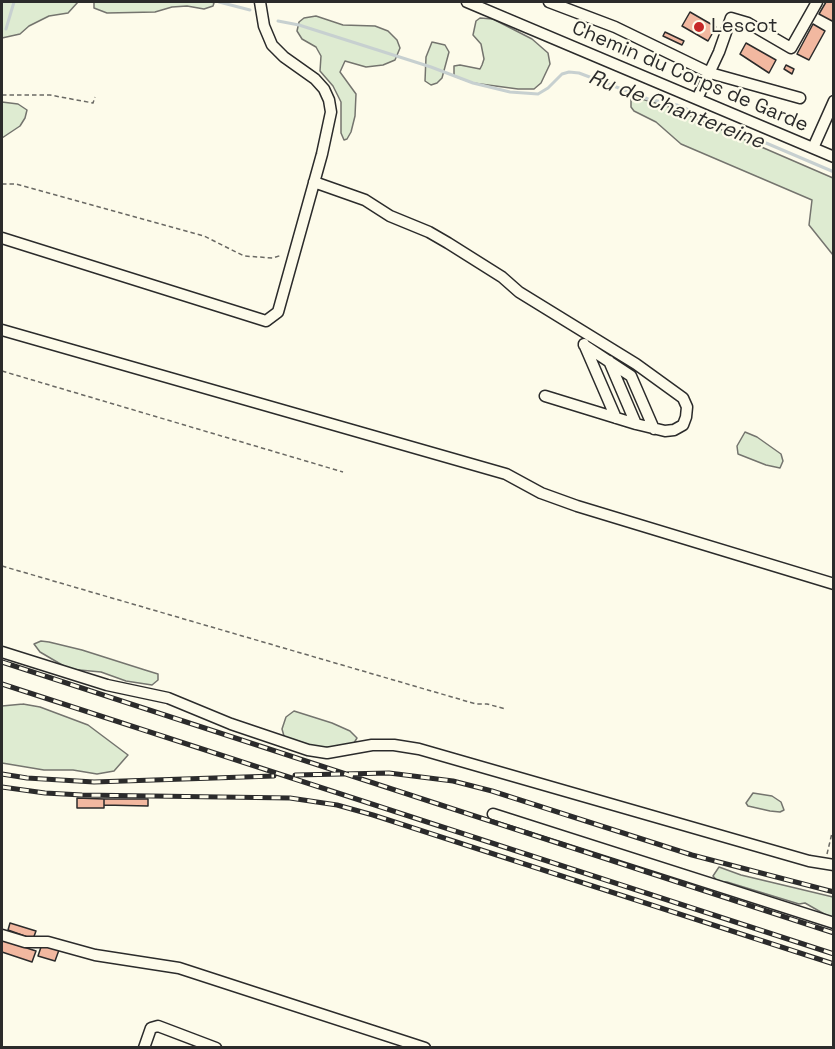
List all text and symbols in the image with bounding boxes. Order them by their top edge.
place label: Lescot [711,15,777,39]
street label: Chemin du Corps de Garde [568,16,812,138]
marker: Lescot [692,20,706,34]
water label: Ru de Chantereine [585,65,767,155]

